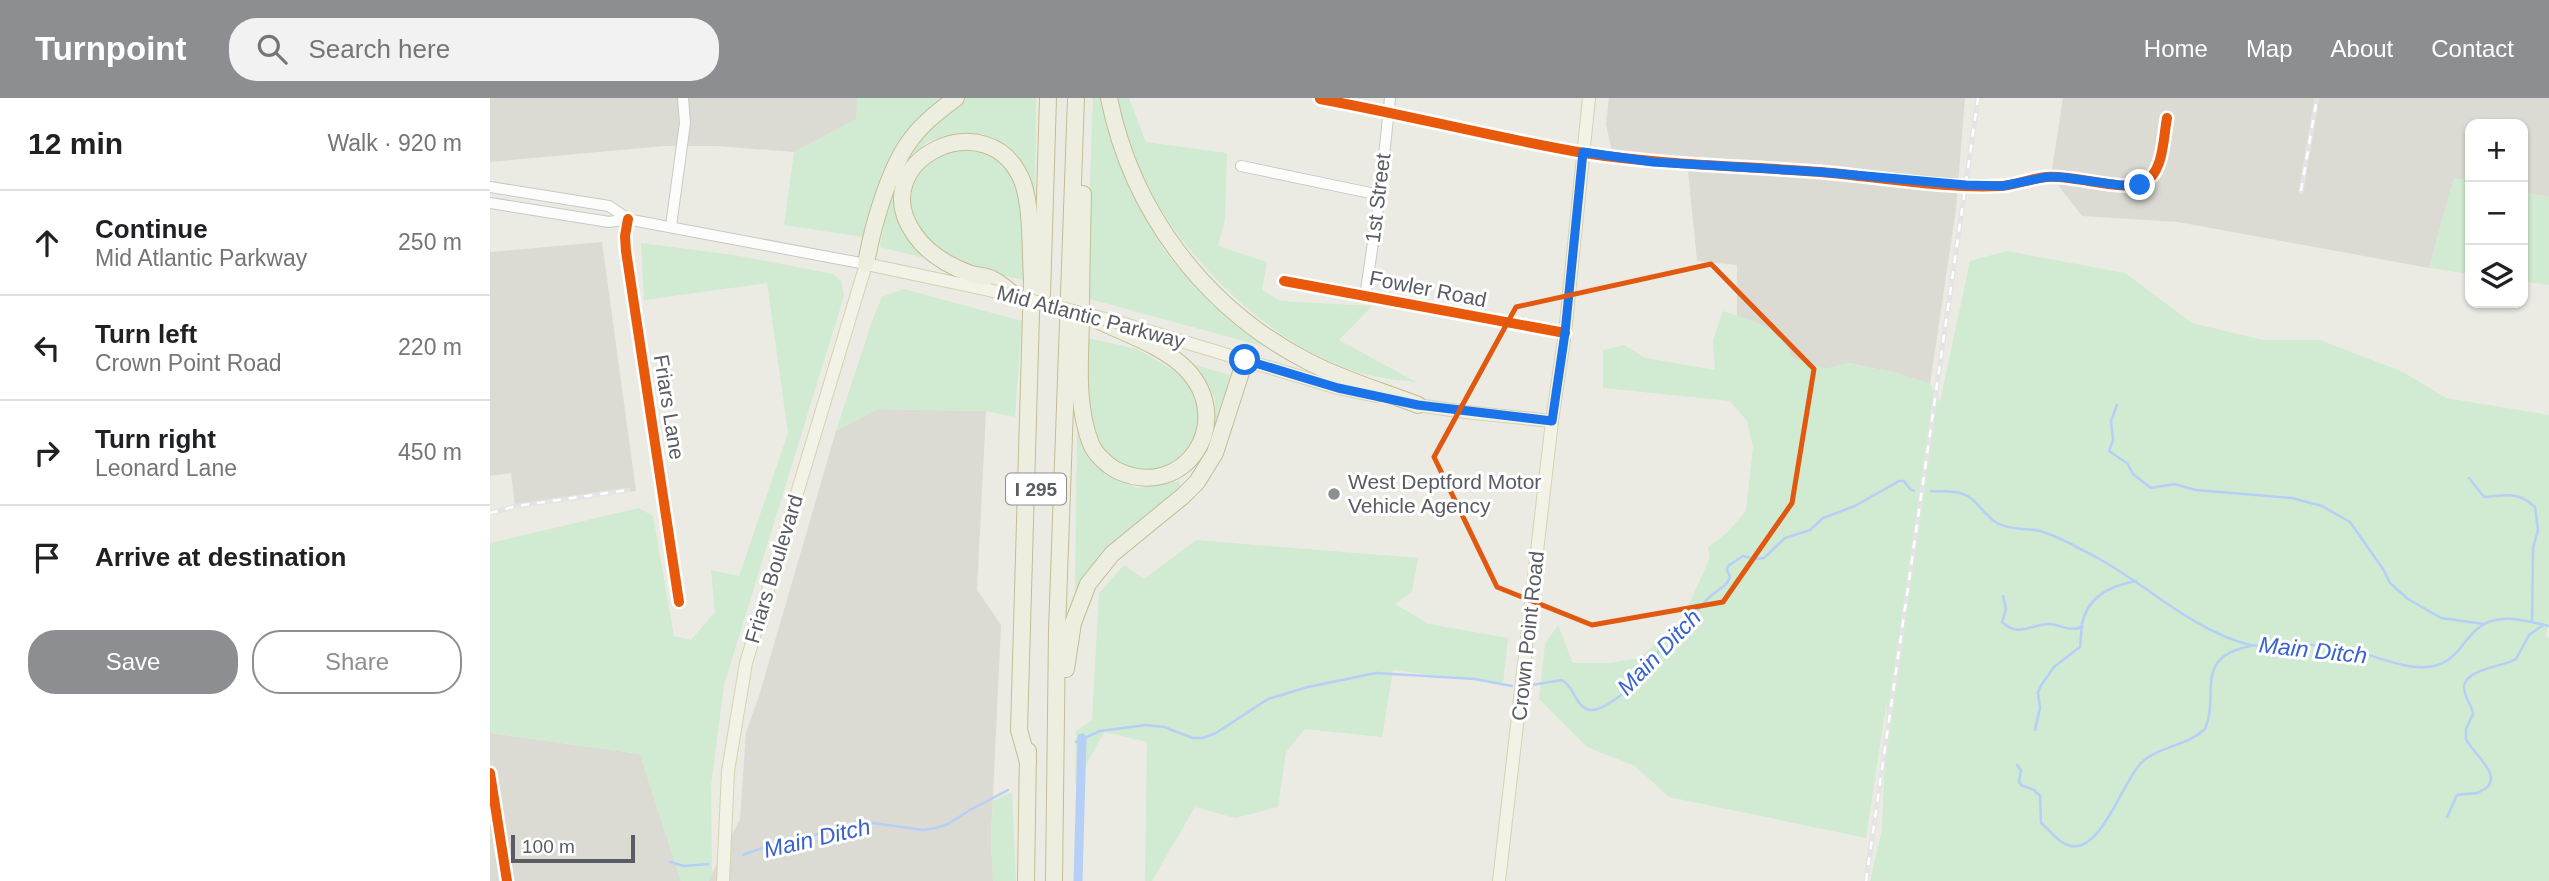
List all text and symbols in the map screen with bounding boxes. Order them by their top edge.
search box [229,18,719,81]
text: Turnpoint [35,30,187,67]
icon: search [253,30,291,68]
text: Search here [309,34,450,64]
text: Home [2144,35,2208,62]
text: Map [2246,35,2293,62]
text: About [2331,35,2393,62]
text: Contact [2431,35,2514,62]
map controls [2465,119,2528,308]
button: + [2465,119,2528,182]
text: 12 min [28,127,123,160]
text: Walk · 920 m [327,130,462,156]
street label: 1st Street [1361,152,1394,244]
route end [2124,169,2155,200]
button: − [2465,182,2528,245]
text: Continue [95,214,208,244]
icon: ahead [28,224,66,262]
text: 250 m [398,229,462,255]
text: Mid Atlantic Parkway [95,245,307,271]
button: layers [2465,245,2528,308]
street label: Fowler Road [1367,266,1489,311]
street label: Mid Atlantic Parkway [995,280,1188,353]
text: Turn left [95,319,197,349]
icon: left [28,329,66,367]
text: 220 m [398,334,462,360]
route start [1229,344,1260,375]
text: Crown Point Road [95,350,282,376]
street label: Friars Lane [650,353,689,461]
text: Turn right [95,424,216,454]
icon: right [28,434,66,472]
text: 450 m [398,439,462,465]
text: Leonard Lane [95,455,237,481]
place label: West Deptford Motor Vehicle Agency [1348,470,1541,517]
road number: I 295 [1006,474,1066,504]
marker: West Deptford Motor Vehicle Agency [1326,486,1342,502]
street label: Friars Boulevard [740,492,807,646]
icon: arrive [28,539,66,577]
text: Arrive at destination [95,542,346,572]
street label: Crown Point Road [1507,550,1548,722]
water label: Main Ditch [1612,604,1706,700]
button: Save [28,630,238,694]
button: Share [252,630,462,694]
water label: Main Ditch [2258,631,2368,669]
water label: Main Ditch [761,813,873,863]
scale bar [511,832,635,864]
text: 100 m [522,836,575,857]

